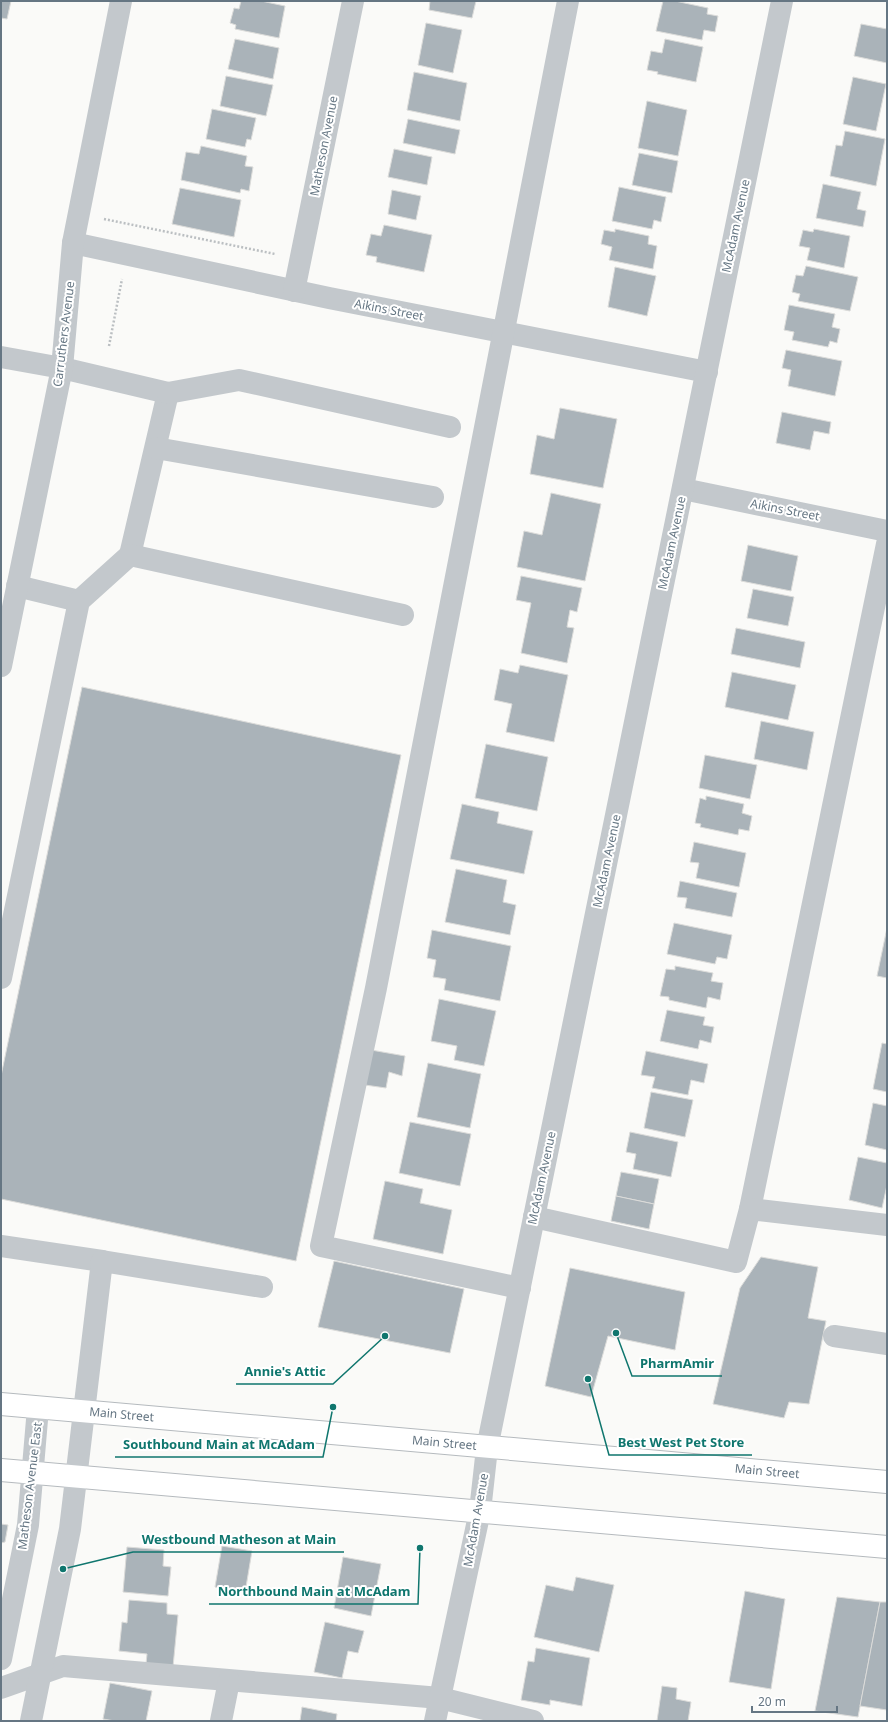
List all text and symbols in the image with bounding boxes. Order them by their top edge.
street label: Matheson Avenue [305,94,342,197]
street label: McAdam Avenue [717,177,754,274]
street label: Carruthers Avenue [49,280,78,388]
street label: Aikins Street [353,294,426,325]
street label: McAdam Avenue [653,494,690,591]
street label: Aikins Street [749,494,822,525]
street label: McAdam Avenue [588,812,625,909]
street label: McAdam Avenue [523,1129,560,1226]
callout: PharmAmir [632,1351,722,1376]
text: PharmAmir [640,1354,714,1372]
callout: Annie's Attic [236,1359,333,1384]
text: Annie's Attic [244,1362,326,1380]
street label: Main Street [89,1403,155,1425]
street label: Matheson Avenue East [13,1421,46,1551]
callout: Best West Pet Store [609,1430,752,1455]
street label: Main Street [411,1431,478,1454]
callout: Southbound Main at McAdam [115,1432,323,1457]
text: Best West Pet Store [618,1433,745,1451]
text: Southbound Main at McAdam [123,1435,315,1453]
street label: Main Street [734,1460,801,1482]
street label: McAdam Avenue [459,1471,492,1568]
callout: Westbound Matheson at Main [133,1527,344,1552]
text: Westbound Matheson at Main [142,1530,336,1548]
callout: Northbound Main at McAdam [209,1579,418,1604]
text: Northbound Main at McAdam [218,1582,410,1600]
scale bar [752,1688,837,1714]
text: 20 m [758,1693,786,1710]

